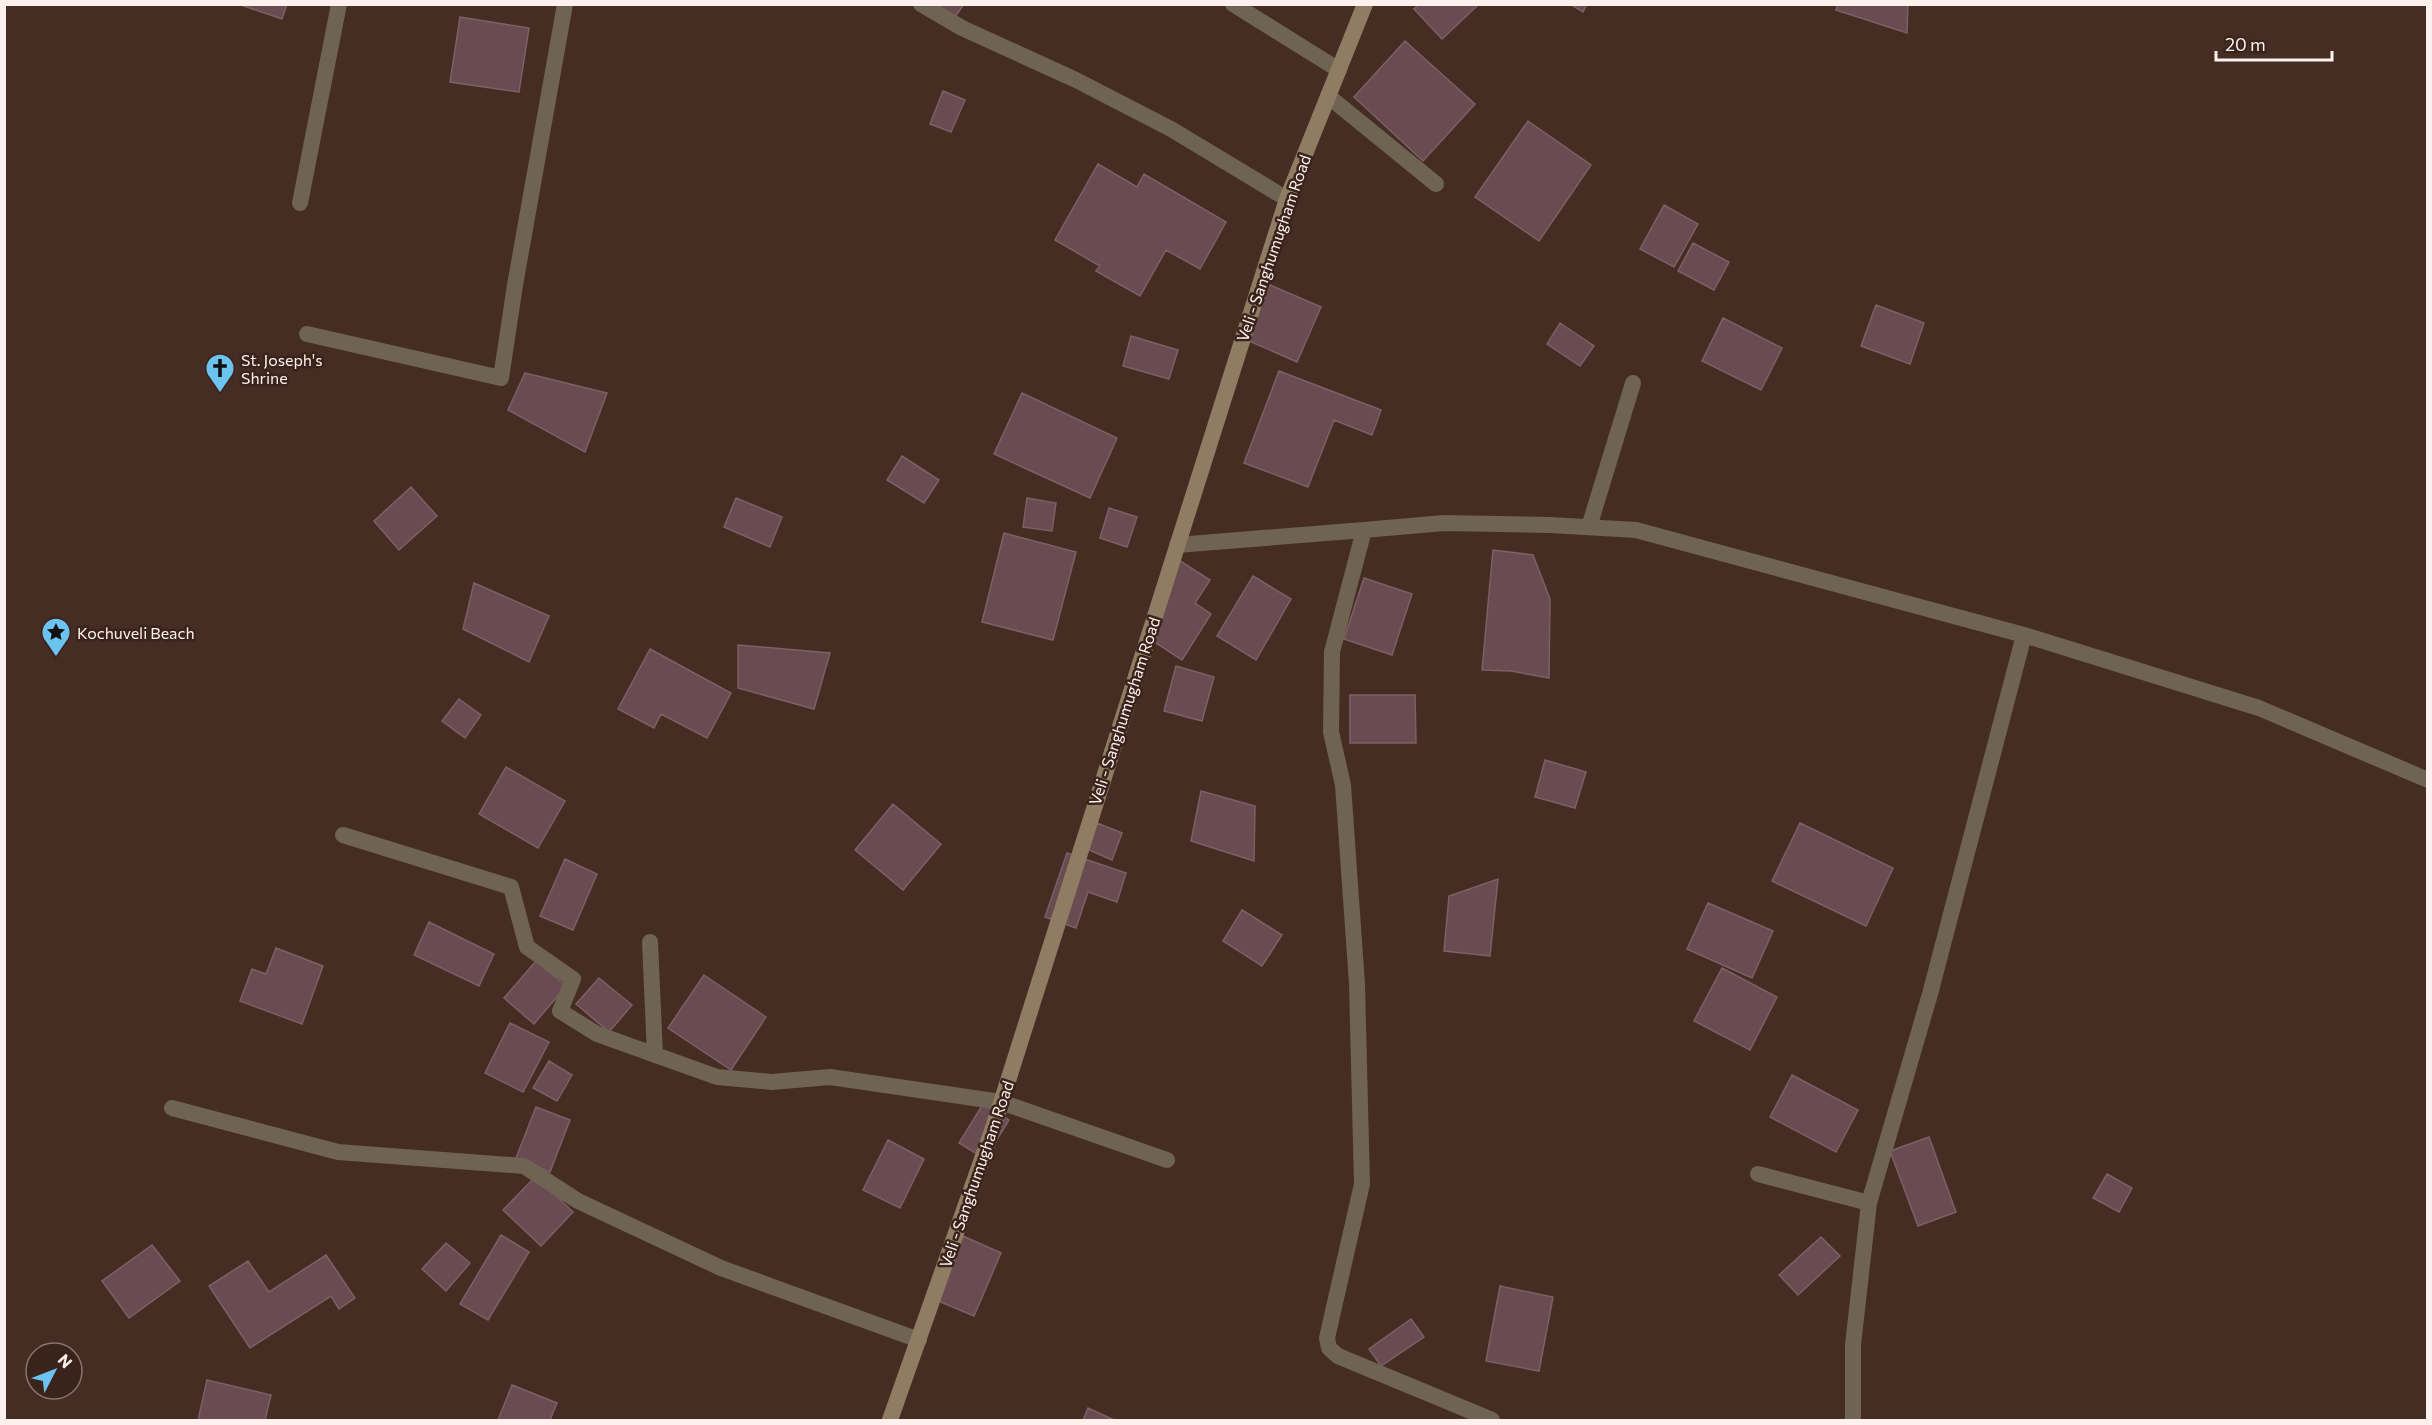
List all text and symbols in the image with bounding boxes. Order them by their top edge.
scale bar [2216,24,2332,62]
text: 20 m [2225,33,2266,55]
street label: Veli - Sanghumugham Road [1232,152,1314,344]
place label: St. Joseph's Shrine [241,350,323,387]
church icon: St. Joseph's Shrine [204,352,236,394]
street label: Veli - Sanghumugham Road [1085,615,1163,807]
place icon: Kochuveli Beach [40,616,72,658]
place label: Kochuveli Beach [77,623,195,642]
street label: Veli - Sanghumugham Road [935,1078,1017,1270]
north arrow [24,1341,84,1401]
text: N [54,1350,77,1371]

